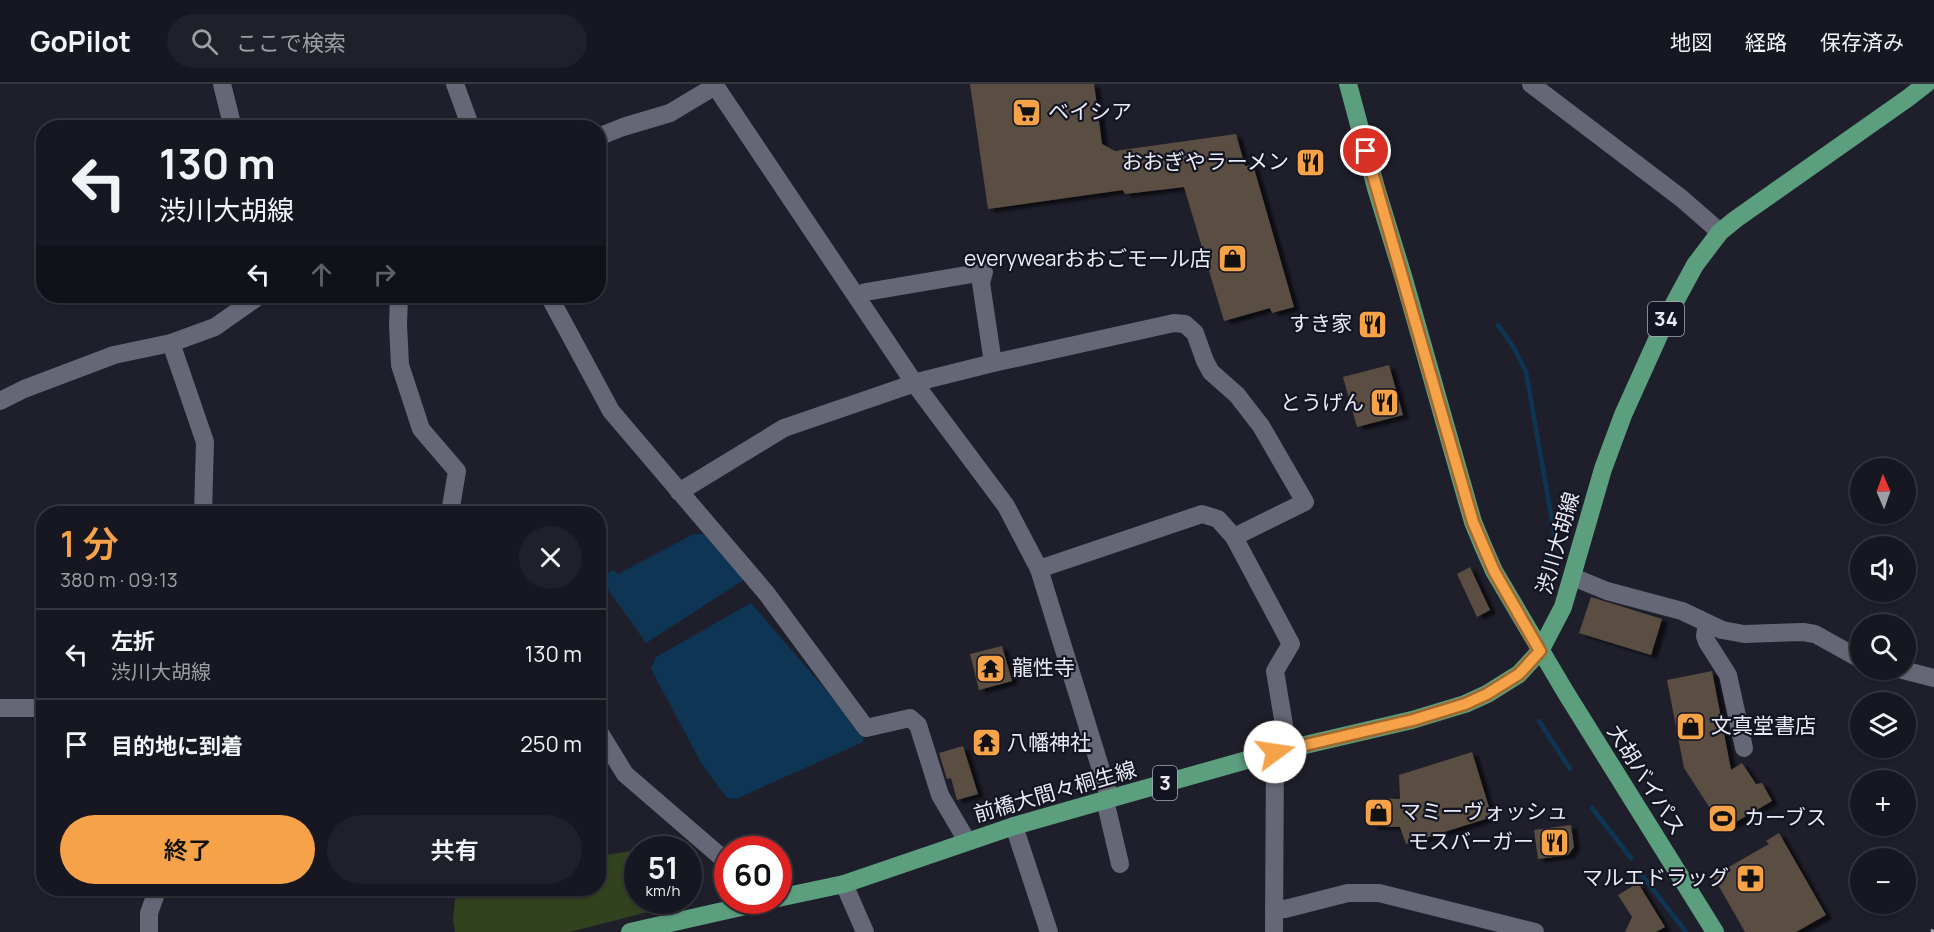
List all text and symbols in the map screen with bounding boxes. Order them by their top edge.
search box [167,14,587,68]
text: GoPilot [30,22,131,60]
icon: search [188,25,221,58]
text: ここで検索 [236,28,346,58]
text: 地図 [1670,28,1712,56]
text: 経路 [1745,28,1787,56]
text: 保存済み [1820,28,1904,56]
supermarket icon: ベイシア [1011,96,1043,128]
place label: ベイシア [1048,97,1132,125]
pin [1340,125,1391,176]
text: 130 m [159,134,276,192]
icon: arrive [1349,134,1382,167]
icon: left [60,144,138,222]
restaurant icon: おおぎやラーメン [1294,146,1326,178]
place label: おおぎやラーメン [1122,147,1289,175]
text: 渋川大胡線 [159,191,294,228]
shop icon: everywearおおごモール店 [1216,243,1248,275]
place label: everywearおおごモール店 [964,244,1211,272]
icon: left [242,258,275,291]
icon: ahead [305,258,338,291]
icon: right [368,258,401,291]
road number: 34 [1648,302,1684,336]
restaurant icon: すき家 [1357,308,1389,340]
place label: すき家 [1289,309,1352,337]
restaurant icon: とうげん [1369,387,1401,419]
place label: とうげん [1280,388,1364,416]
north arrow [1850,458,1916,524]
map controls [1850,458,1916,914]
street label: 渋川大胡線 [1529,488,1585,597]
text: 1 分 [60,519,118,568]
button: close [519,526,582,589]
button: sound [1850,536,1916,602]
text: 380 m · 09:13 [60,566,178,593]
button: search [1850,614,1916,680]
text: 左折 [111,626,155,656]
icon: left [60,638,93,671]
text: 130 m [525,639,582,669]
temple icon: 龍性寺 [975,652,1007,684]
place label: 龍性寺 [1012,653,1075,681]
text: 渋川大胡線 [111,658,211,685]
button: layers [1850,692,1916,758]
shop icon: 文真堂書店 [1674,710,1706,742]
place label: 文真堂書店 [1711,711,1816,739]
street label: 大胡バイパス [1602,719,1692,840]
position arrow [1243,720,1307,784]
temple icon: 八幡神社 [970,727,1002,759]
icon: arrive [60,728,93,761]
place label: 八幡神社 [1007,728,1091,756]
text: 250 m [520,729,582,759]
text: 目的地に到着 [111,731,243,761]
street label: 前橋大間々桐生線 [970,754,1139,828]
road number: 3 [1153,766,1177,800]
button: + [1850,770,1916,836]
shop icon: マミーヴォッシュ [1363,796,1395,828]
place label: マミーヴォッシュ [1400,797,1568,825]
sports icon: カーブス [1707,802,1739,834]
place label: カーブス [1744,803,1827,831]
button: 終了 [60,815,315,884]
button: 共有 [327,815,582,884]
restaurant icon: モスバーガー [1539,826,1571,858]
place label: モスバーガー [1408,827,1534,855]
speed limit sign: 60 [714,836,792,914]
text: 51 [648,847,678,888]
button: − [1850,848,1916,914]
pharmacy icon: マルエドラッグ [1734,862,1766,894]
place label: マルエドラッグ [1582,863,1729,891]
text: km/h [646,880,680,901]

